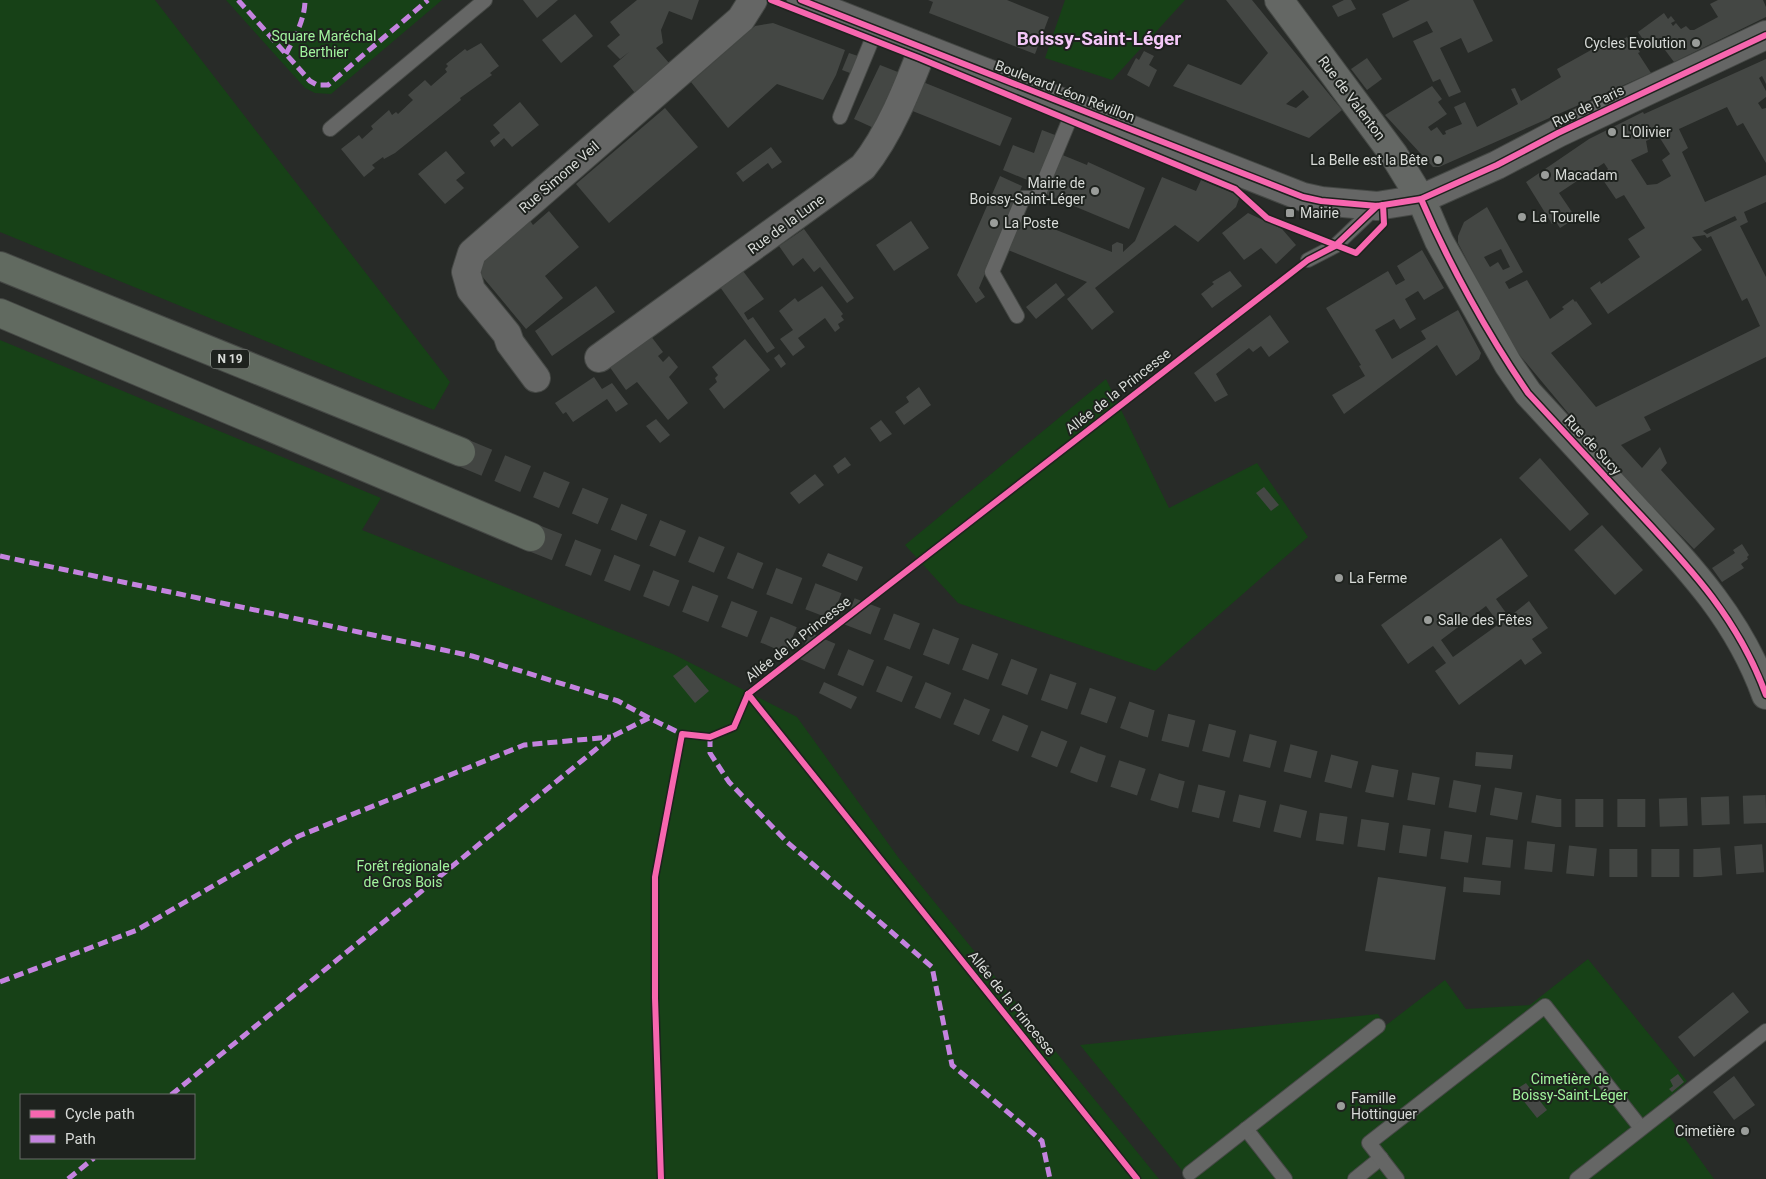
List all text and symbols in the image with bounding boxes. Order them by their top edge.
district label: Boissy-Saint-Léger [1017,27,1181,50]
park label: Square Maréchal Berthier [271,28,377,60]
place label: Cycles Evolution [1584,35,1686,51]
marker: Cycles Evolution [1690,37,1702,49]
street label: Rue de Valenton [1315,53,1389,143]
street label: Boulevard Léon Révillon [993,57,1137,125]
street label: Rue de Paris [1550,82,1626,130]
place label: L'Olivier [1622,124,1671,140]
marker: L'Olivier [1606,126,1618,138]
street label: Rue Simone Veil [516,138,602,216]
place label: La Belle est la Bête [1310,152,1428,168]
marker: La Belle est la Bête [1432,154,1444,166]
place label: Macadam [1555,167,1618,183]
marker: Macadam [1539,169,1551,181]
place label: Mairie de Boissy-Saint-Léger [969,175,1085,207]
marker: Mairie de Boissy-Saint-Léger [1089,185,1101,197]
street label: Rue de la Lune [745,191,827,257]
place label: Mairie [1300,205,1339,221]
marker: Mairie [1284,207,1296,219]
place label: La Tourelle [1532,209,1600,225]
marker: La Tourelle [1516,211,1528,223]
place label: La Poste [1004,215,1059,231]
marker: La Poste [988,217,1000,229]
street label: Allée de la Princesse [1062,345,1174,437]
road number: N 19 [211,349,249,368]
street label: Rue de Sucy [1561,412,1625,479]
place label: La Ferme [1349,570,1407,586]
marker: La Ferme [1333,572,1345,584]
street label: Allée de la Princesse [742,593,854,685]
place label: Salle des Fêtes [1438,612,1532,628]
marker: Salle des Fêtes [1422,614,1434,626]
park label: Forêt régionale de Gros Bois [356,858,450,890]
street label: Allée de la Princesse [965,948,1059,1058]
park label: Cimetière de Boissy-Saint-Léger [1512,1071,1628,1103]
place label: Famille Hottinguer [1351,1090,1417,1122]
legend [20,1094,195,1159]
marker: Famille Hottinguer [1335,1100,1347,1112]
text: Cycle path [65,1105,135,1123]
place label: Cimetière [1675,1123,1735,1139]
marker: Cimetière [1739,1125,1751,1137]
text: Path [65,1130,96,1148]

